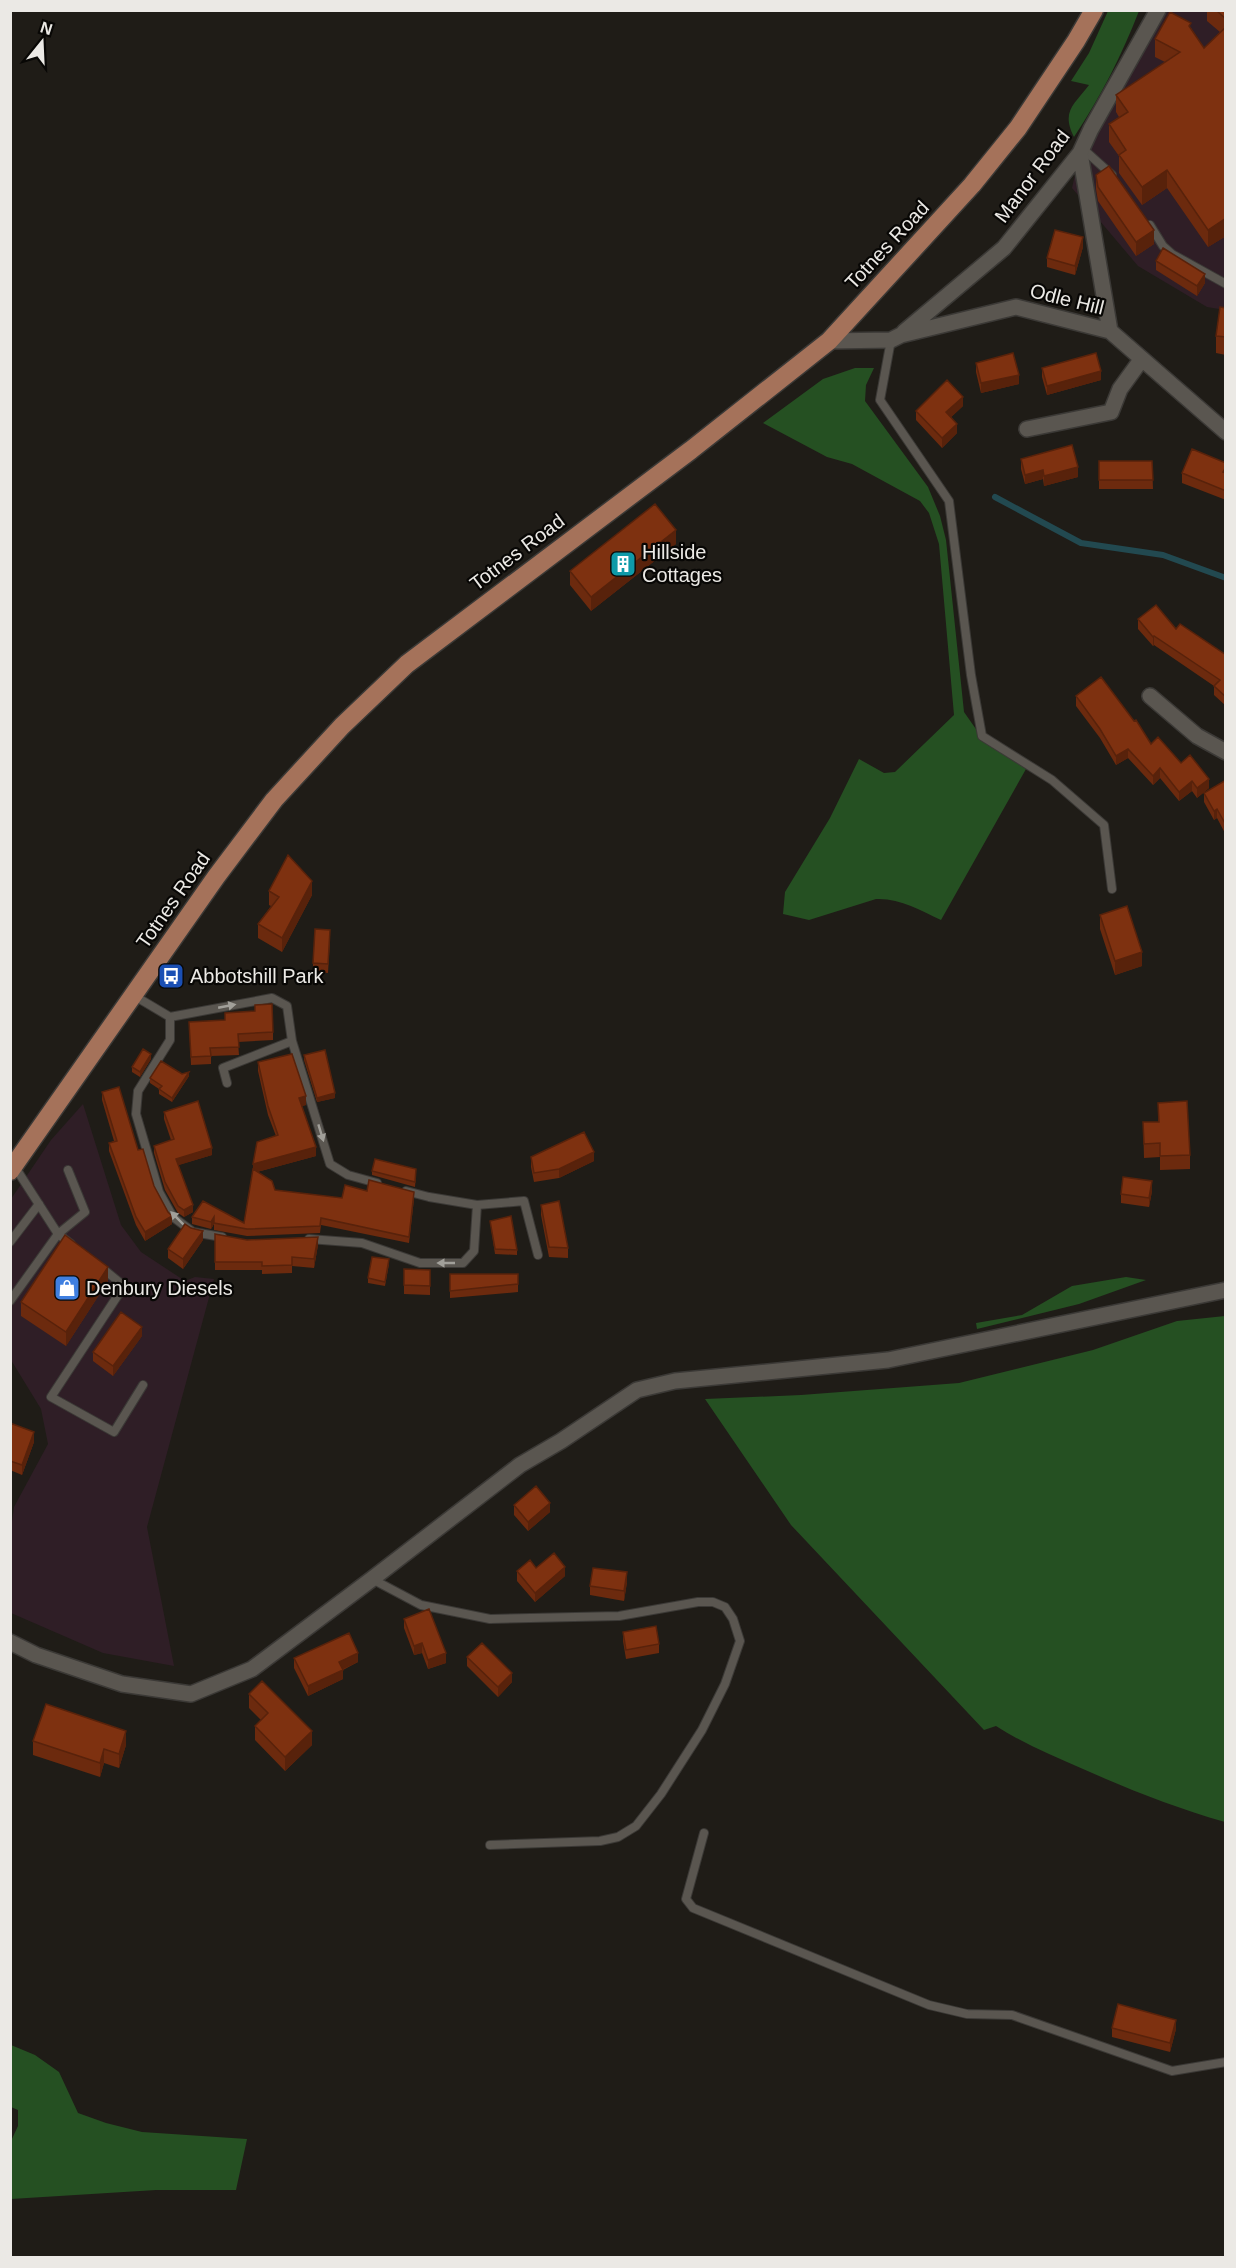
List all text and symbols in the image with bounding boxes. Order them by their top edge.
north arrow [12,12,72,72]
text: N [38,18,55,38]
street label: Manor Road [990,125,1074,227]
street label: Totnes Road [841,196,933,294]
street label: Odle Hill [1028,279,1106,319]
street label: Totnes Road [466,509,568,595]
place label: Hillside Cottages [642,541,722,586]
building icon: Hillside Cottages [608,549,638,579]
street label: Totnes Road [132,848,214,952]
bus stop icon: Abbotshill Park [156,961,186,991]
place label: Abbotshill Park [190,965,324,987]
one-way arrow [218,1001,237,1010]
one-way arrow [317,1124,326,1142]
one-way arrow [169,1211,184,1225]
one-way arrow [436,1258,455,1268]
shop icon: Denbury Diesels [52,1273,82,1303]
place label: Denbury Diesels [86,1277,233,1299]

